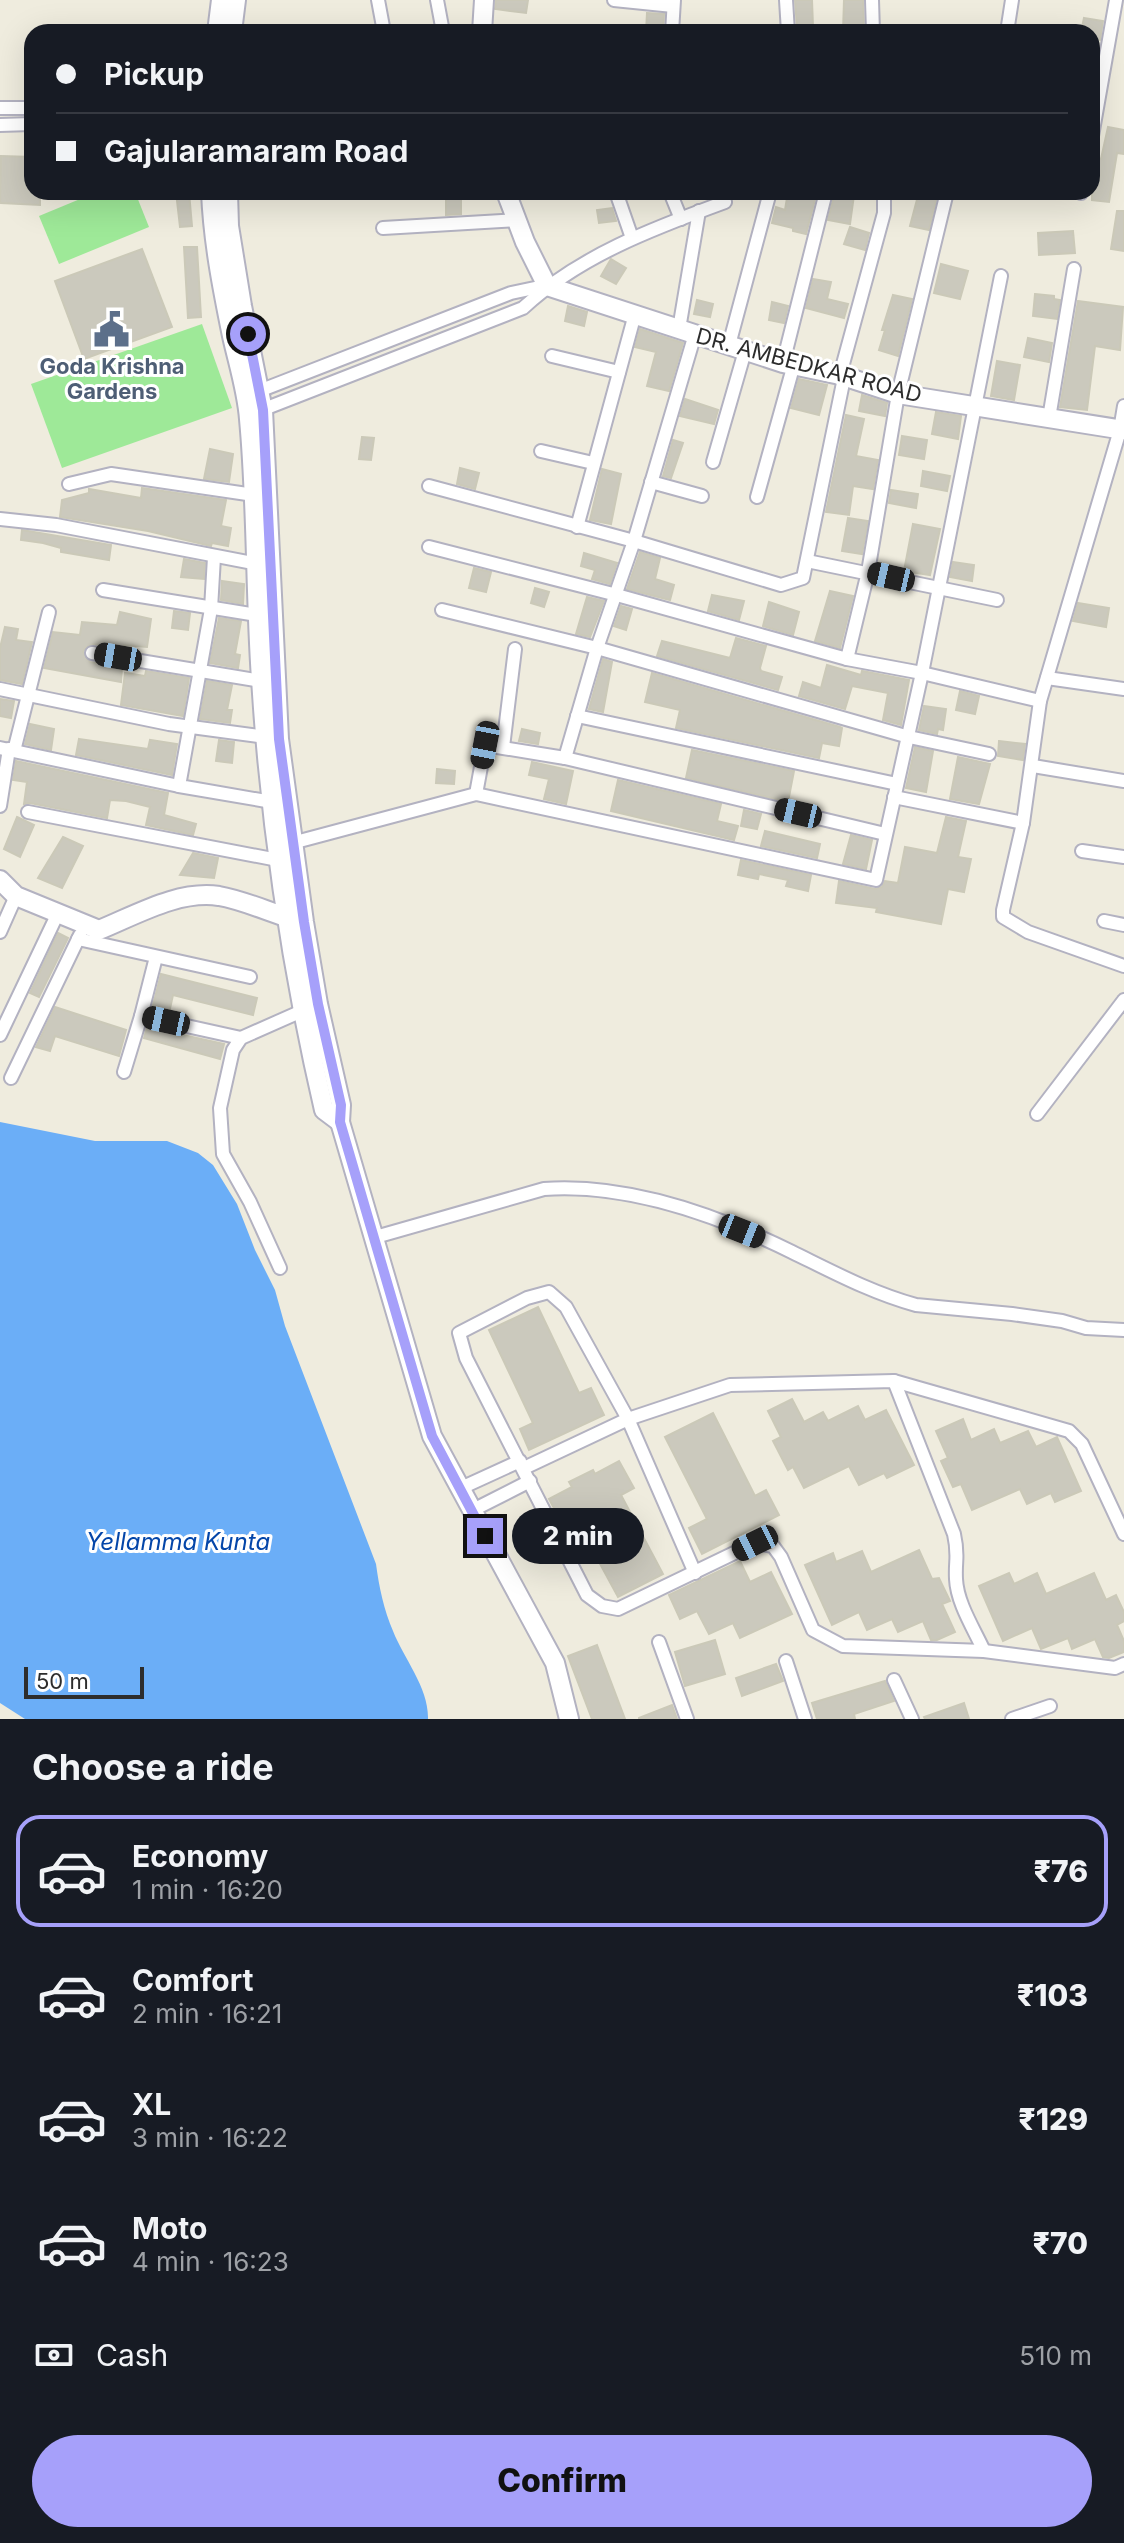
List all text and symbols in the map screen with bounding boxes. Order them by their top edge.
text: Pickup [104,56,204,92]
text: Gajularamaram Road [104,133,408,169]
public building icon: Goda Krishna Gardens [93,311,131,349]
route start [230,316,266,352]
street label: DR. AMBEDKAR ROAD [693,322,925,408]
place label: Goda Krishna Gardens [39,353,185,404]
car [865,560,917,594]
car [92,641,144,673]
car [469,719,501,771]
car [772,796,824,830]
car [140,1004,192,1038]
car [715,1211,769,1251]
callout: 2 min [513,1508,645,1564]
route end [467,1518,503,1554]
text: 2 min [543,1520,613,1551]
car [728,1522,782,1564]
water label: Yellamma Kunta [86,1527,270,1556]
scale bar [24,1663,144,1699]
text: 50 m [36,1668,89,1694]
text: Choose a ride [32,1745,274,1789]
icon: car [36,1835,108,1907]
text: Economy [132,1838,268,1874]
text: ₹76 [1033,1853,1088,1889]
text: 1 min · 16:20 [132,1874,283,1905]
icon: car [36,1959,108,2031]
text: Comfort [132,1962,253,1998]
text: ₹103 [1017,1977,1088,2013]
text: 2 min · 16:21 [132,1998,282,2029]
icon: car [36,2083,108,2155]
text: XL [132,2086,171,2122]
text: ₹129 [1018,2101,1088,2137]
text: 3 min · 16:22 [132,2122,288,2153]
icon: car [36,2207,108,2279]
text: Moto [132,2210,207,2246]
text: ₹70 [1033,2225,1088,2261]
text: 4 min · 16:23 [132,2246,289,2277]
icon: cash [32,2333,76,2377]
text: Cash [96,2337,168,2373]
text: 510 m [1019,2340,1092,2371]
button: Confirm [32,2435,1092,2527]

